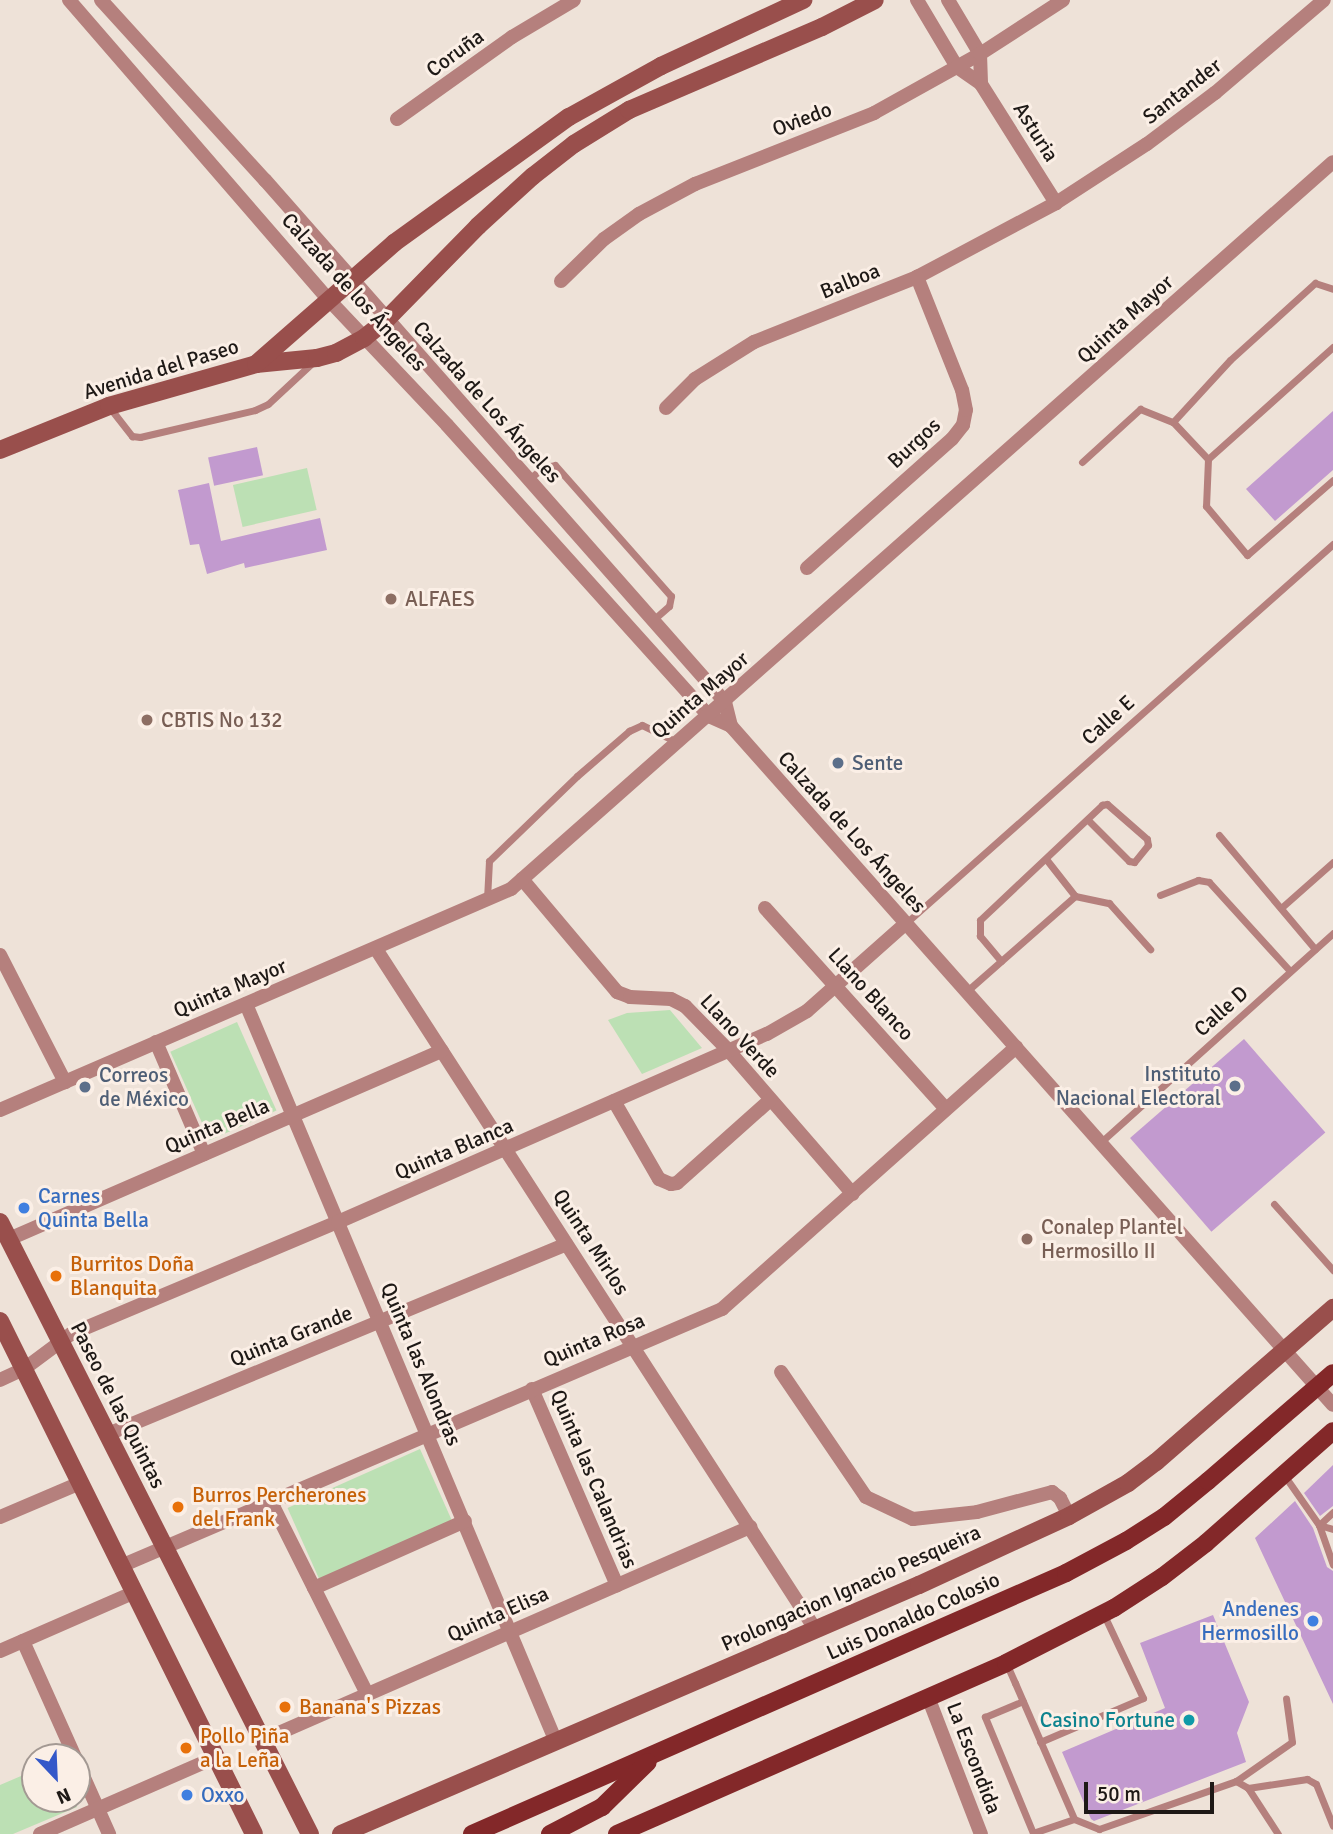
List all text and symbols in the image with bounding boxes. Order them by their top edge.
street label: Coruña [421,24,489,82]
street label: Santander [1138,53,1226,129]
street label: Oviedo [769,96,835,142]
street label: Asturia [1008,98,1064,166]
street label: Calzada de los Ángeles [276,208,432,376]
street label: Balboa [816,258,884,304]
street label: Quinta Mayor [1072,269,1178,369]
street label: Calzada de Los Ángeles [408,316,566,488]
street label: Avenida del Paseo [80,333,242,405]
street label: Burgos [882,412,946,474]
place label: ALFAES [405,586,475,612]
marker: ALFAES [383,591,399,607]
street label: Quinta Mayor [646,646,754,744]
street label: Calle E [1076,690,1140,750]
place label: CBTIS No 132 [161,707,283,733]
marker: CBTIS No 132 [139,712,155,728]
street label: Calzada de Los Ángeles [773,746,931,918]
place label: Sente [852,750,903,776]
marker: Sente [830,755,846,771]
street label: Llano Blanco [823,942,919,1046]
street label: Quinta Mayor [170,953,290,1023]
street label: Calle D [1189,980,1253,1042]
street label: Llano Verde [695,989,785,1083]
place label: Instituto Nacional Electoral [1056,1061,1221,1111]
place label: Correos de México [99,1062,189,1112]
marker: Instituto Nacional Electoral [1227,1078,1243,1094]
marker: Correos de México [77,1079,93,1095]
street label: Quinta Bella [161,1093,273,1159]
street label: Quinta Blanca [391,1113,517,1185]
place label: Carnes Quinta Bella [38,1183,149,1233]
street label: Quinta Mirlos [547,1184,635,1300]
marker: Carnes Quinta Bella [16,1200,32,1216]
place label: Conalep Plantel Hermosillo II [1041,1214,1183,1264]
marker: Conalep Plantel Hermosillo II [1019,1231,1035,1247]
place label: Burritos Doña Blanquita [70,1251,194,1301]
marker: Burritos Doña Blanquita [48,1268,64,1284]
street label: Quinta las Alondras [375,1279,467,1449]
street label: Quinta Grande [226,1300,356,1372]
street label: Quinta Rosa [539,1307,649,1373]
street label: Paseo de las Quintas [65,1317,171,1493]
street label: Quinta las Calandrias [545,1386,643,1572]
place label: Burros Percherones del Frank [192,1482,366,1532]
marker: Burros Percherones del Frank [170,1499,186,1515]
street label: Prolongacion Ignacio Pesqueira [717,1519,985,1657]
street label: Luis Donaldo Colosio [823,1566,1003,1666]
street label: Quinta Elisa [443,1580,553,1648]
place label: Andenes Hermosillo [1201,1596,1299,1646]
marker: Andenes Hermosillo [1305,1613,1321,1629]
place label: Banana's Pizzas [299,1694,441,1720]
marker: Banana's Pizzas [277,1699,293,1715]
street label: La Escondida [941,1699,1007,1817]
place label: Casino Fortune [1040,1707,1175,1733]
marker: Casino Fortune [1181,1712,1197,1728]
place label: Pollo Piña a la Leña [200,1723,289,1773]
marker: Pollo Piña a la Leña [178,1740,194,1756]
north arrow [21,1743,91,1813]
scale bar [1088,1768,1218,1812]
text: 50 m [1097,1781,1141,1807]
text: N [53,1782,74,1809]
place label: Oxxo [201,1782,244,1808]
marker: Oxxo [179,1787,195,1803]

